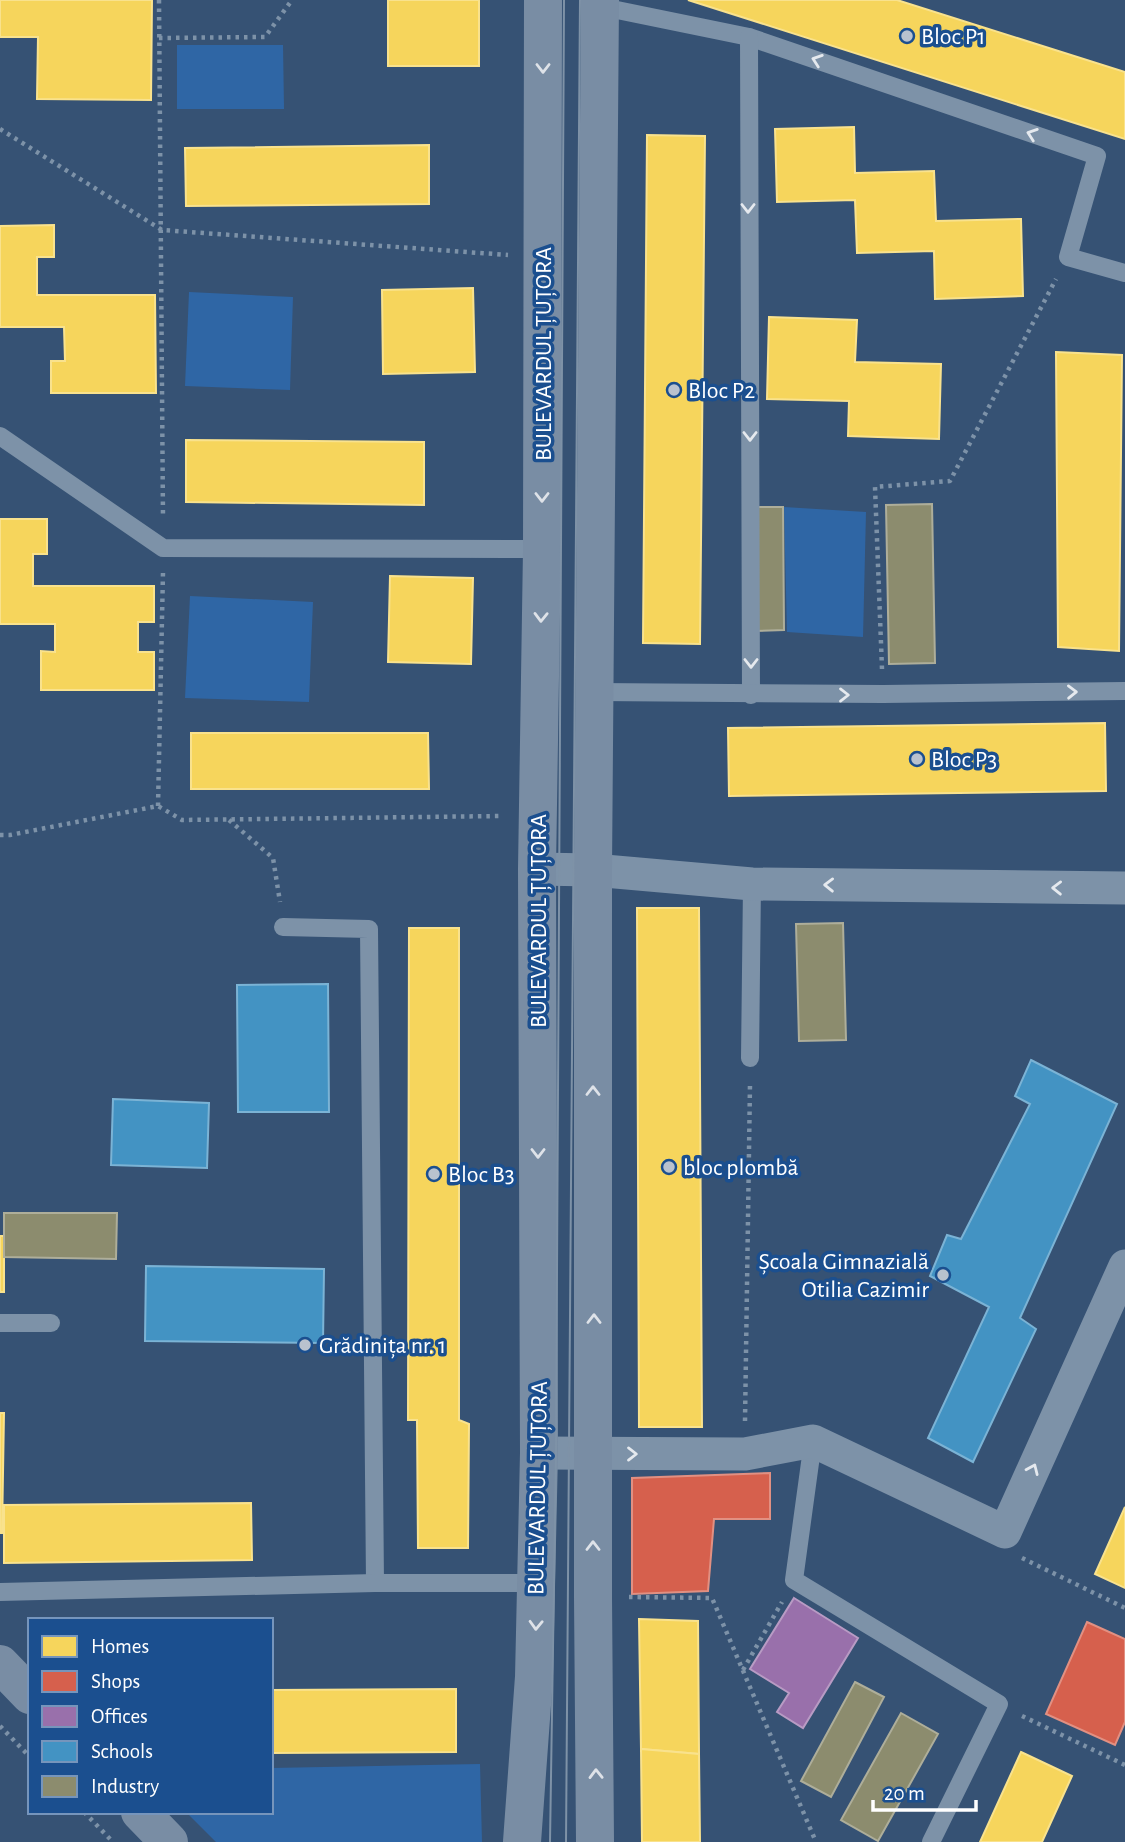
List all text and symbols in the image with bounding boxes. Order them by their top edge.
place label: Bloc P1 [921,25,986,49]
marker: Bloc P1 [899,28,915,44]
one-way arrow [811,54,823,68]
one-way arrow [535,63,551,74]
one-way arrow [1026,128,1039,142]
one-way arrow [740,204,756,214]
street label: BULEVARDUL ȚUȚORA [532,247,557,461]
place label: Bloc P2 [688,379,755,403]
marker: Bloc P2 [666,382,682,398]
one-way arrow [742,431,758,442]
one-way arrow [534,492,550,503]
one-way arrow [533,612,549,623]
one-way arrow [743,659,759,669]
one-way arrow [1067,684,1077,700]
one-way arrow [839,687,850,702]
place label: Bloc P3 [931,748,997,772]
marker: Bloc P3 [909,751,925,767]
street label: BULEVARDUL ȚUȚORA [527,814,552,1028]
one-way arrow [824,877,834,893]
one-way arrow [1051,880,1062,895]
one-way arrow [585,1086,601,1096]
one-way arrow [530,1148,546,1159]
place label: bloc plombă [683,1156,799,1180]
marker: bloc plombă [661,1159,677,1175]
place label: Bloc B3 [448,1163,515,1187]
marker: Bloc B3 [426,1166,442,1182]
place label: Școala Gimnazială Otilia Cazimir [759,1250,929,1302]
marker: Școala Gimnazială Otilia Cazimir [935,1267,951,1283]
one-way arrow [586,1313,602,1324]
place label: Grădinița nr. 1 [319,1334,446,1359]
marker: Grădinița nr. 1 [297,1337,313,1353]
street label: BULEVARDUL ȚUȚORA [524,1381,553,1595]
one-way arrow [627,1446,638,1462]
one-way arrow [1025,1464,1039,1477]
one-way arrow [585,1541,601,1551]
legend [28,1618,273,1814]
one-way arrow [528,1620,543,1631]
text: Homes [91,1636,149,1657]
text: Shops [91,1671,140,1692]
text: Offices [91,1706,148,1727]
text: Schools [91,1741,153,1762]
one-way arrow [588,1768,604,1779]
scale bar [873,1769,976,1813]
text: Industry [91,1776,159,1797]
text: 20 m [884,1783,925,1804]

